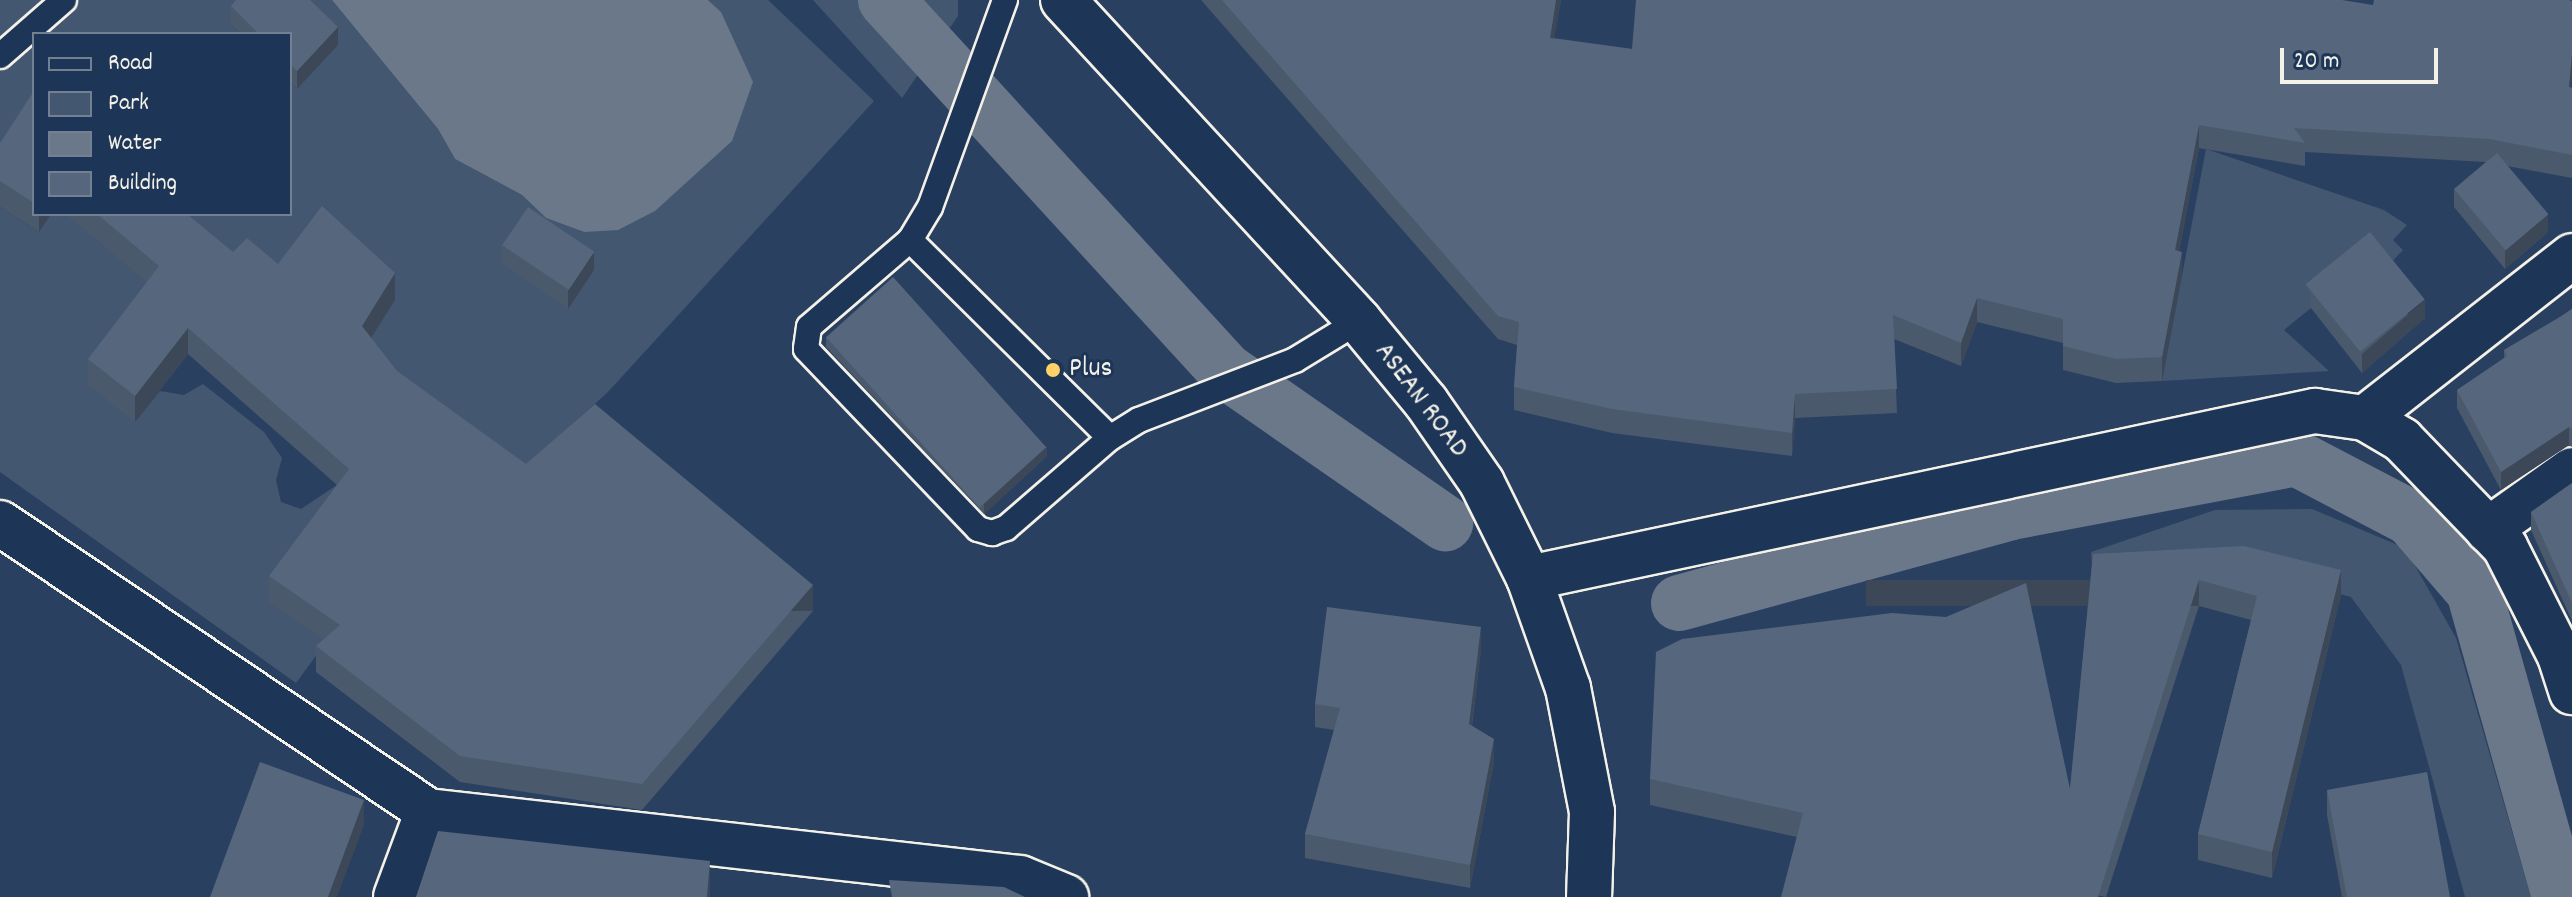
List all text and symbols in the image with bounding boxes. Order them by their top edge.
legend [32,32,292,216]
scale bar [2284,32,2442,82]
text: 20 m [2294,45,2340,79]
text: Road [108,47,153,81]
text: Park [108,87,149,121]
text: Water [108,127,161,161]
text: Building [108,167,177,201]
street label: ASEAN ROAD [1366,337,1474,465]
place label: Plus [1069,353,1112,387]
marker: Plus [1044,361,1062,379]

